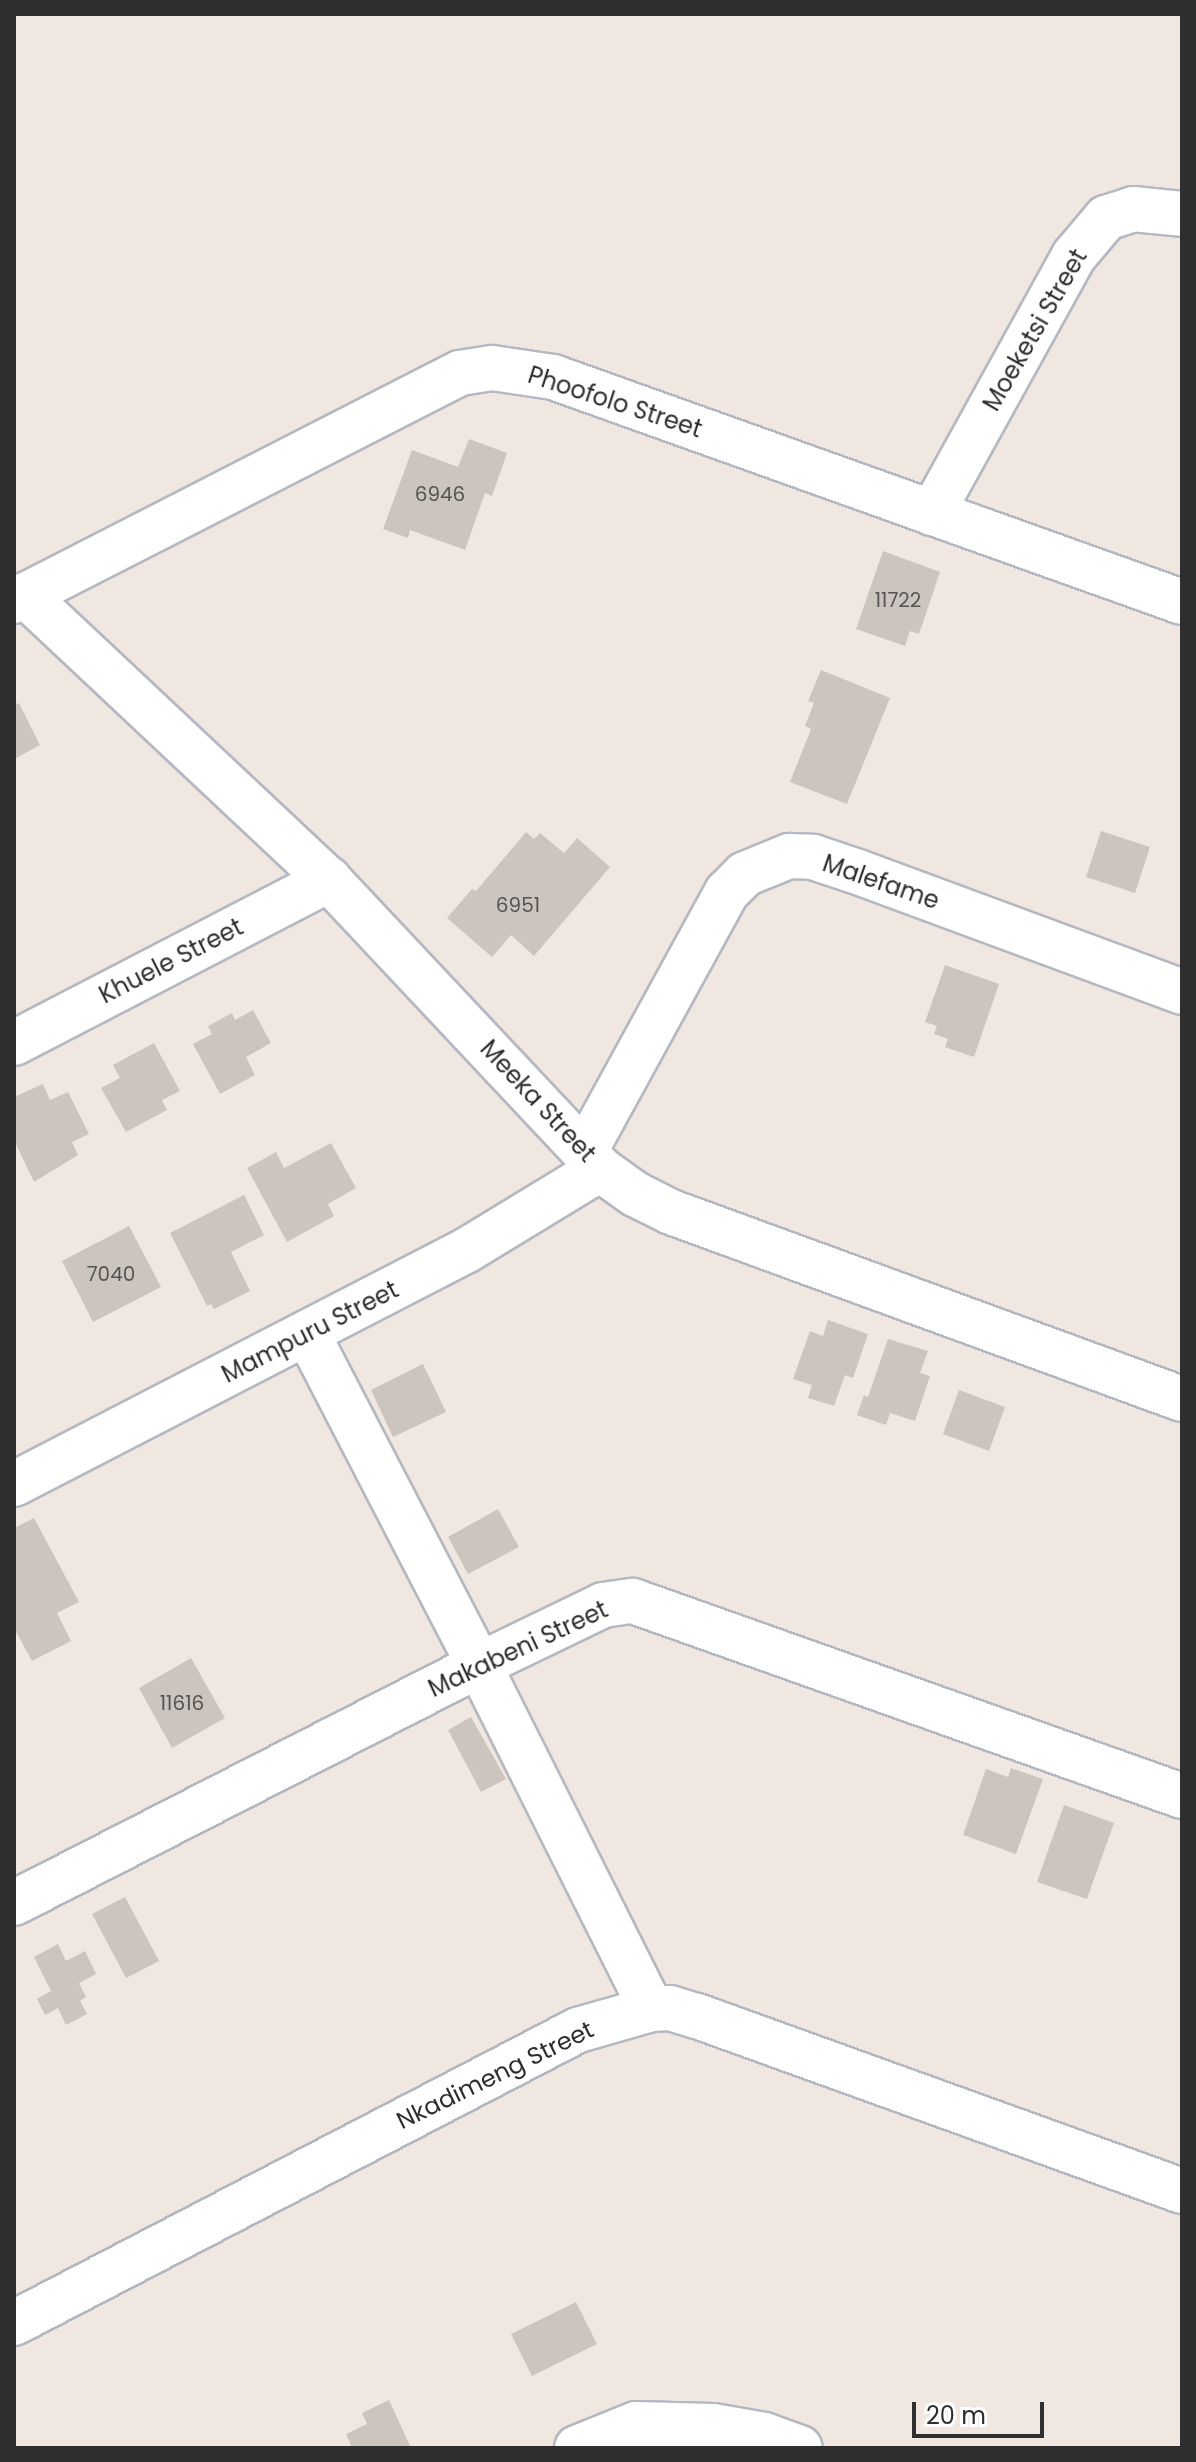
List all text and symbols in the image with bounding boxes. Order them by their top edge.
street label: Moeketsi Street [977,244,1093,416]
street label: Phoofolo Street [524,360,706,444]
house number: 6946 [415,482,465,506]
house number: 11722 [875,588,921,612]
street label: Malefame [819,849,943,915]
house number: 6951 [496,893,540,917]
street label: Khuele Street [94,912,248,1010]
street label: Meeka Street [474,1034,602,1168]
house number: 7040 [87,1262,135,1286]
street label: Mampuru Street [217,1275,403,1389]
street label: Makabeni Street [424,1595,612,1703]
house number: 11616 [160,1691,204,1715]
street label: Nkadimeng Street [392,2015,598,2135]
scale bar [916,2386,1048,2436]
text: 20 m [926,2399,986,2432]

